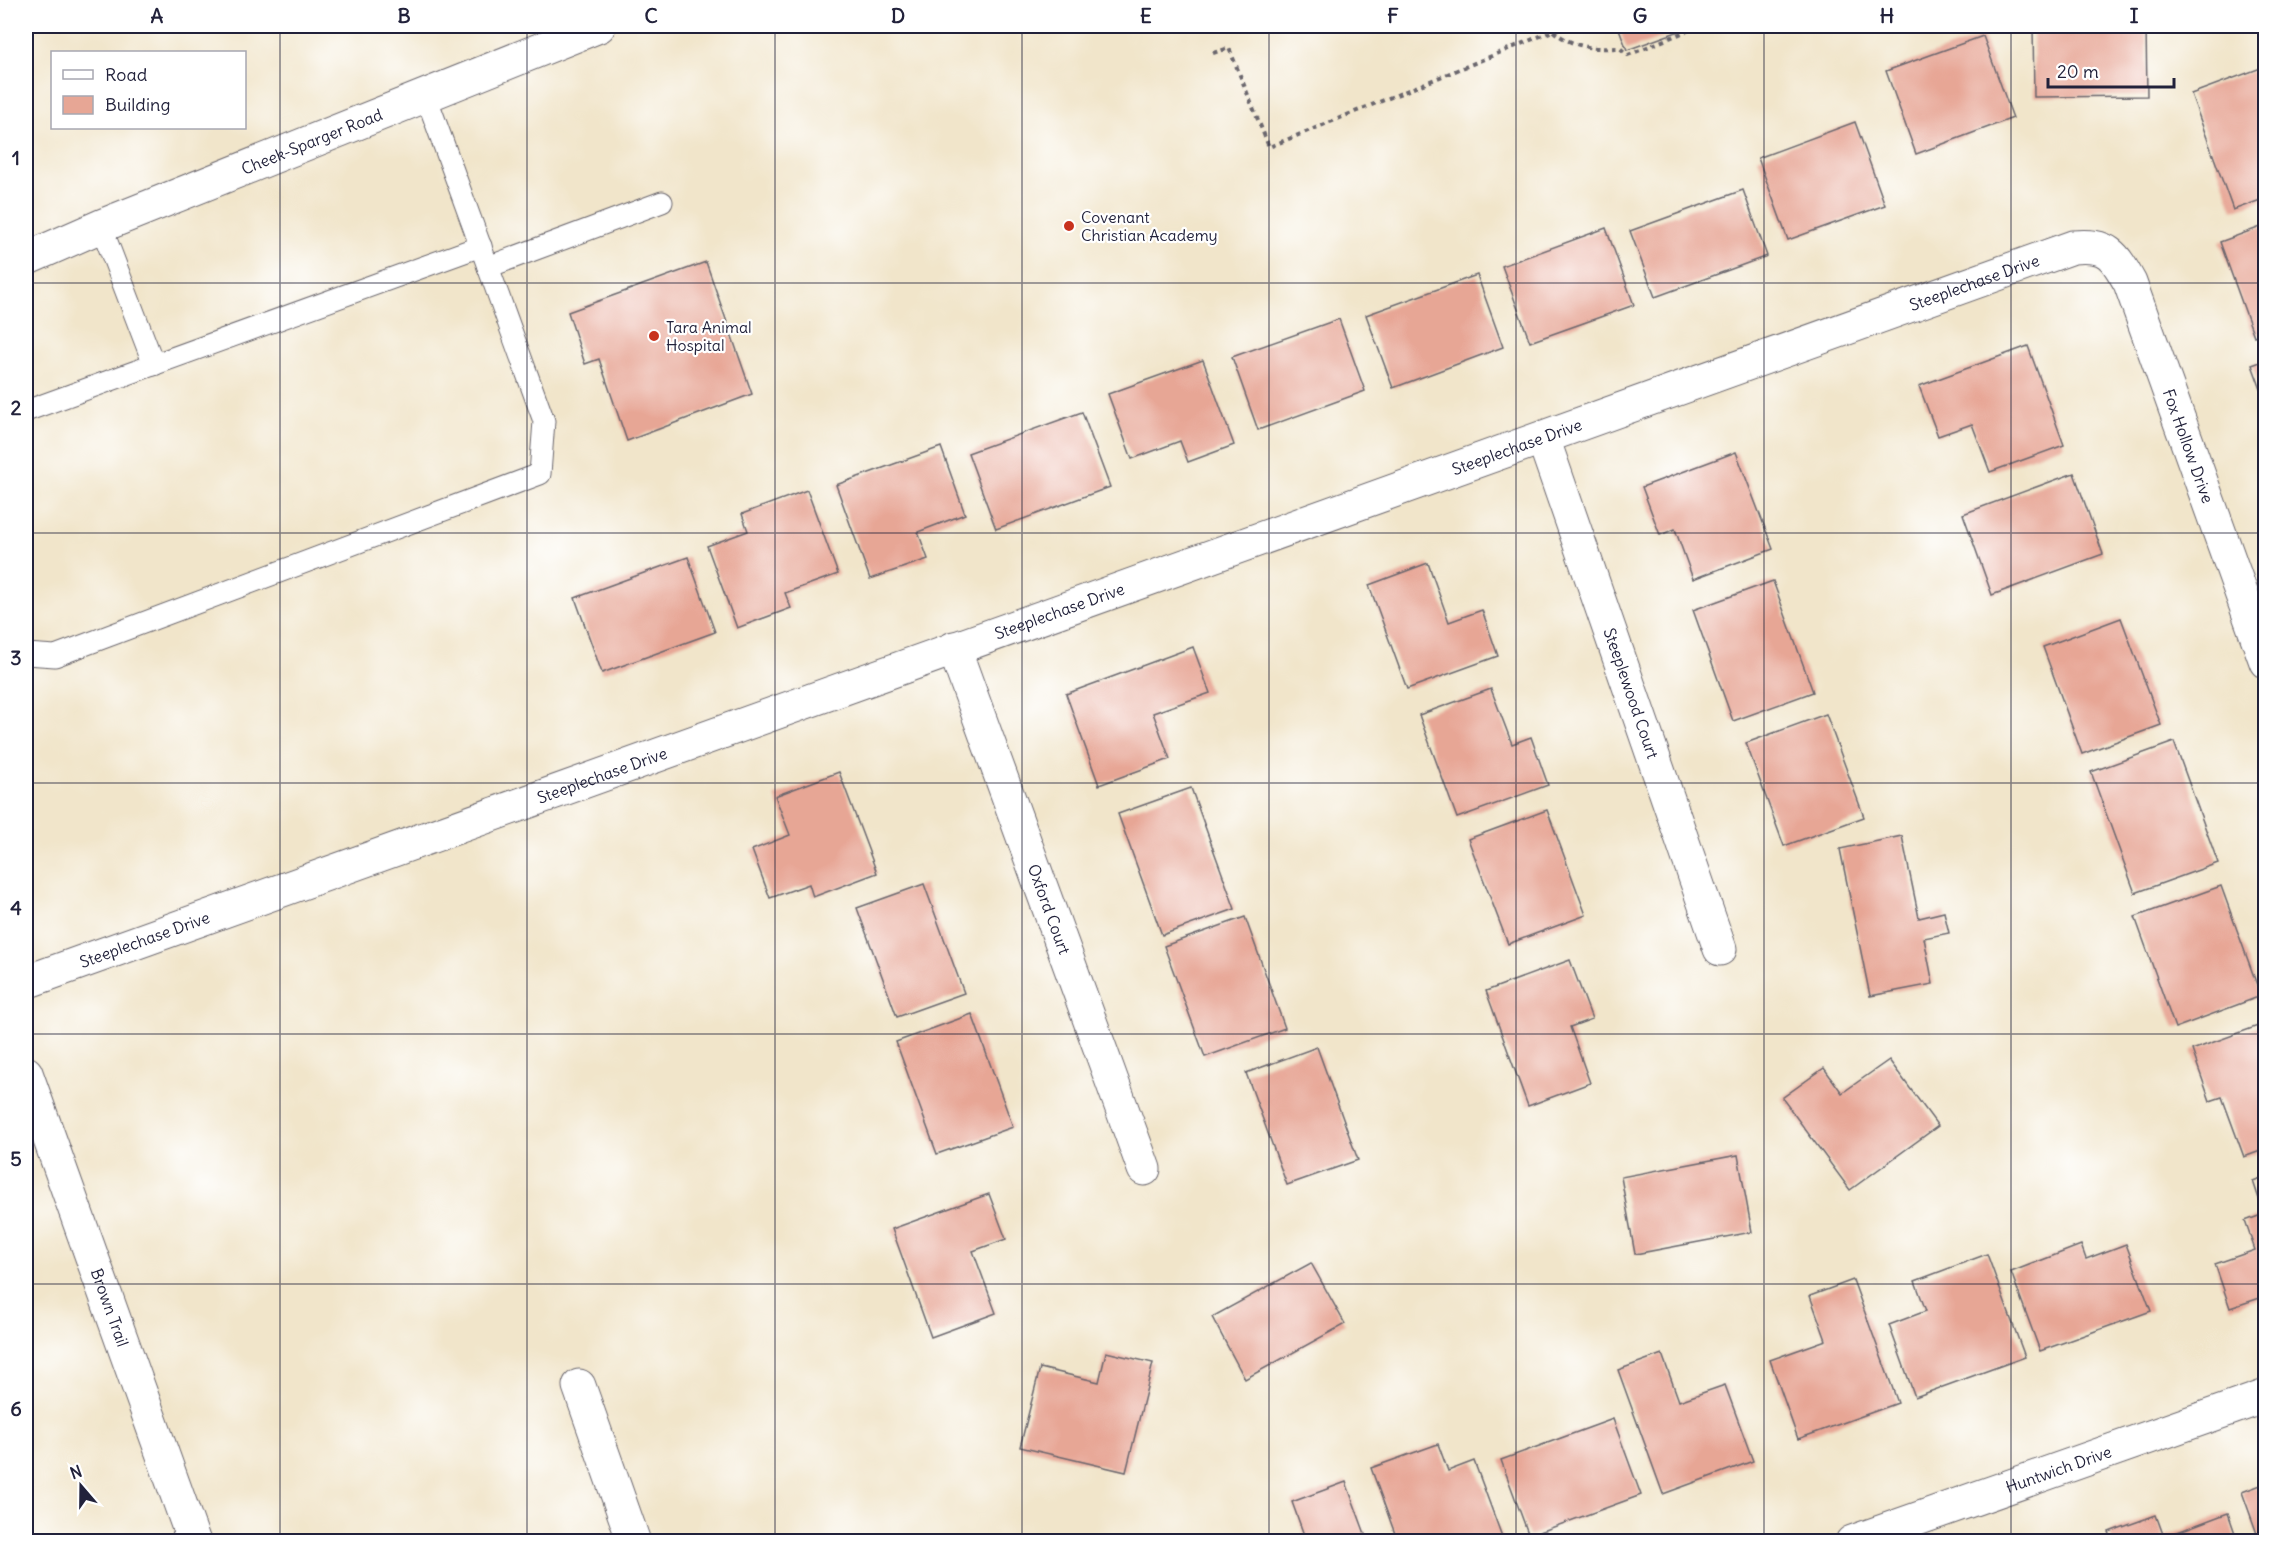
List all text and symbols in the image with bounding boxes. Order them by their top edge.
text: A [151,3,164,28]
text: B [397,3,411,28]
text: C [644,3,658,28]
text: D [891,3,905,28]
text: E [1140,3,1152,28]
text: F [1387,3,1399,28]
text: G [1633,3,1647,28]
text: H [1880,3,1894,28]
text: I [2130,3,2139,28]
legend [51,51,246,129]
scale bar [2048,51,2174,89]
text: 20 m [2057,60,2099,83]
text: Road [105,63,148,86]
text: Building [105,93,170,116]
street label: Cheek-Sparger Road [238,104,385,179]
text: 1 [12,145,20,170]
place label: Covenant Christian Academy [1081,207,1218,245]
marker: Covenant Christian Academy [1062,219,1076,233]
street label: Steeplechase Drive [1907,250,2042,315]
place label: Tara Animal Hospital [666,317,752,355]
marker: Tara Animal Hospital [647,329,661,343]
street label: Fox Hollow Drive [2159,386,2218,506]
text: 2 [11,395,22,420]
street label: Steeplechase Drive [1449,414,1584,479]
street label: Steeplechase Drive [992,578,1127,643]
street label: Steeplewood Court [1600,625,1663,762]
text: 3 [10,645,22,670]
street label: Steeplechase Drive [534,743,670,808]
street label: Oxford Court [1024,861,1075,958]
text: 4 [10,895,22,920]
street label: Steeplechase Drive [77,907,212,972]
text: 5 [10,1146,22,1171]
street label: Brown Trail [87,1266,133,1349]
text: 6 [10,1396,22,1421]
street label: Huntwich Drive [2003,1441,2114,1497]
north arrow [51,1456,111,1516]
text: N [67,1461,84,1483]

